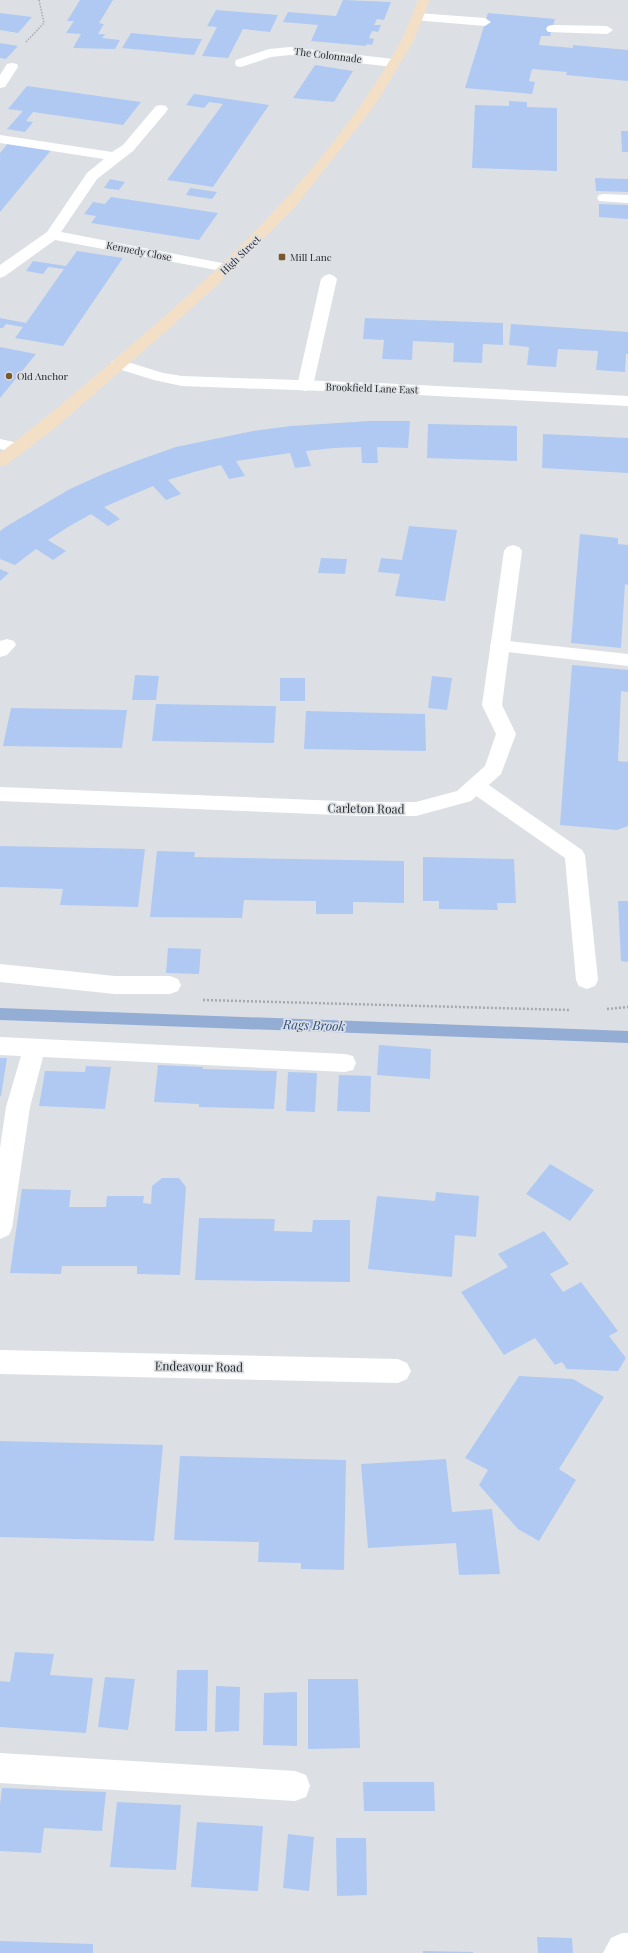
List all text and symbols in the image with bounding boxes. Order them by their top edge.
street label: The Colonnade [293,44,363,66]
street label: High Street [217,232,264,278]
street label: Kennedy Close [105,238,173,264]
place label: Mill Lane [290,250,332,264]
marker: Mill Lane [277,252,287,262]
place label: Old Anchor [17,369,69,383]
marker: Old Anchor [4,371,14,381]
street label: Brookfield Lane East [325,379,419,397]
street label: Carleton Road [327,799,405,817]
water label: Rags Brook [282,1015,346,1034]
street label: Endeavour Road [155,1357,243,1375]

